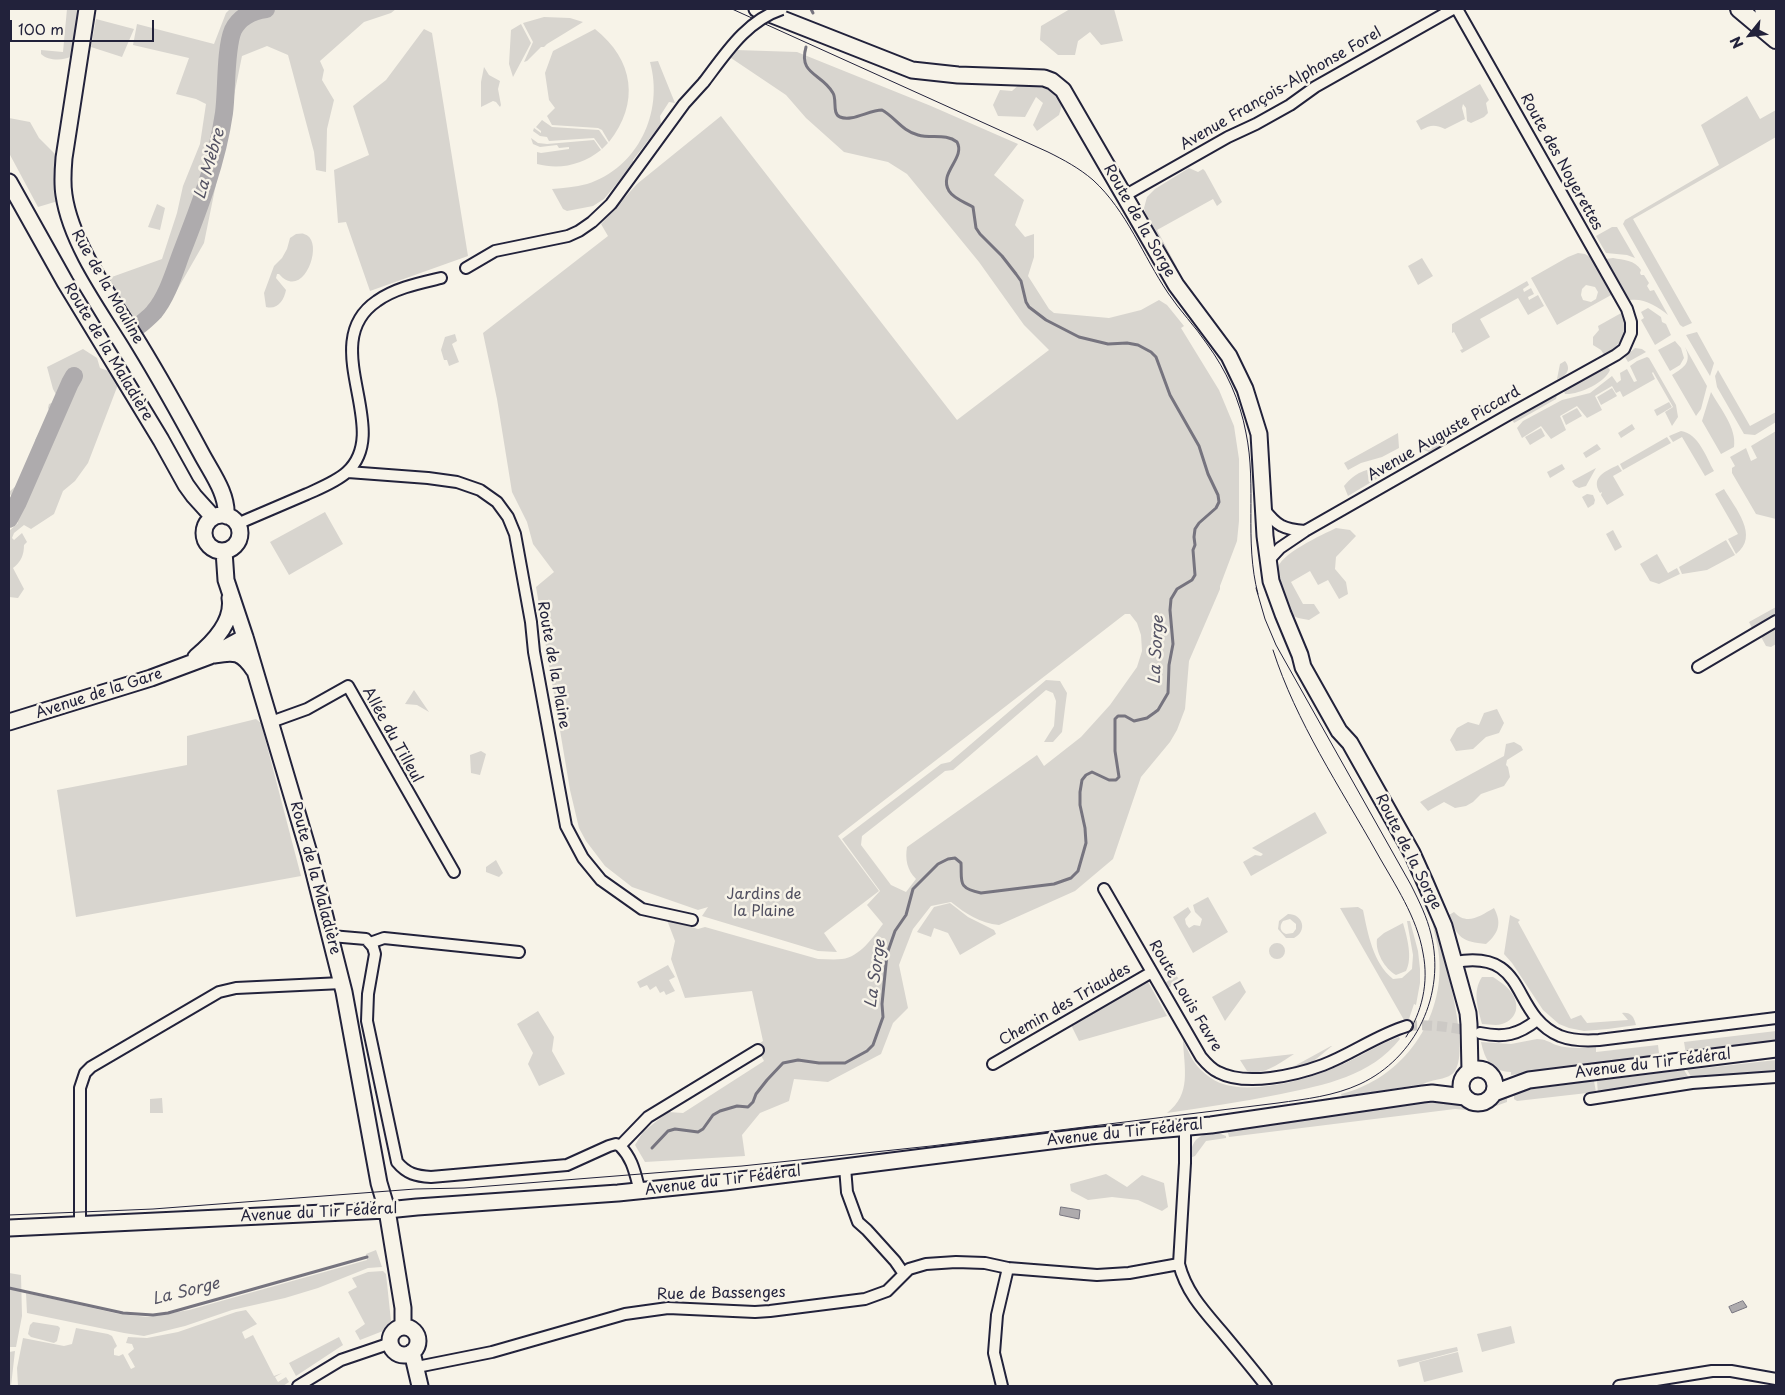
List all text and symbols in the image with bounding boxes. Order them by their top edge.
scale bar [12,10,156,42]
north arrow [1725,10,1775,60]
text: 100 m [18,17,64,40]
street label: Avenue François-Alphonse Forel [1177,24,1385,154]
text: N [1725,33,1748,52]
street label: Route des Noyerettes [1516,91,1606,233]
water label: La Mèbre [191,126,229,202]
street label: Route de la Sorge [1099,161,1179,281]
street label: Rue de la Mouline [67,227,147,347]
street label: Route de la Maladière [60,280,156,424]
street label: Avenue Auguste Piccard [1365,383,1523,485]
street label: Route de la Plaine [533,600,573,730]
water label: La Sorge [1146,615,1168,685]
street label: Avenue de la Gare [34,665,164,723]
street label: Allée du Tilleul [358,684,426,786]
street label: Route de la Sorge [1371,791,1445,913]
street label: Route de la Maladière [286,799,344,957]
park label: Jardins de la Plaine [726,886,802,921]
street label: Route Louis Favre [1145,937,1225,1055]
water label: La Sorge [862,939,890,1009]
street label: Chemin des Triaudes [996,960,1134,1050]
street label: Avenue du Tir Fédéral [1574,1045,1732,1083]
street label: Avenue du Tir Fédéral [1046,1116,1204,1150]
street label: Avenue du Tir Fédéral [644,1162,802,1200]
street label: Avenue du Tir Fédéral [240,1200,398,1226]
water label: La Sorge [150,1274,222,1310]
street label: Rue de Bassenges [656,1284,786,1304]

